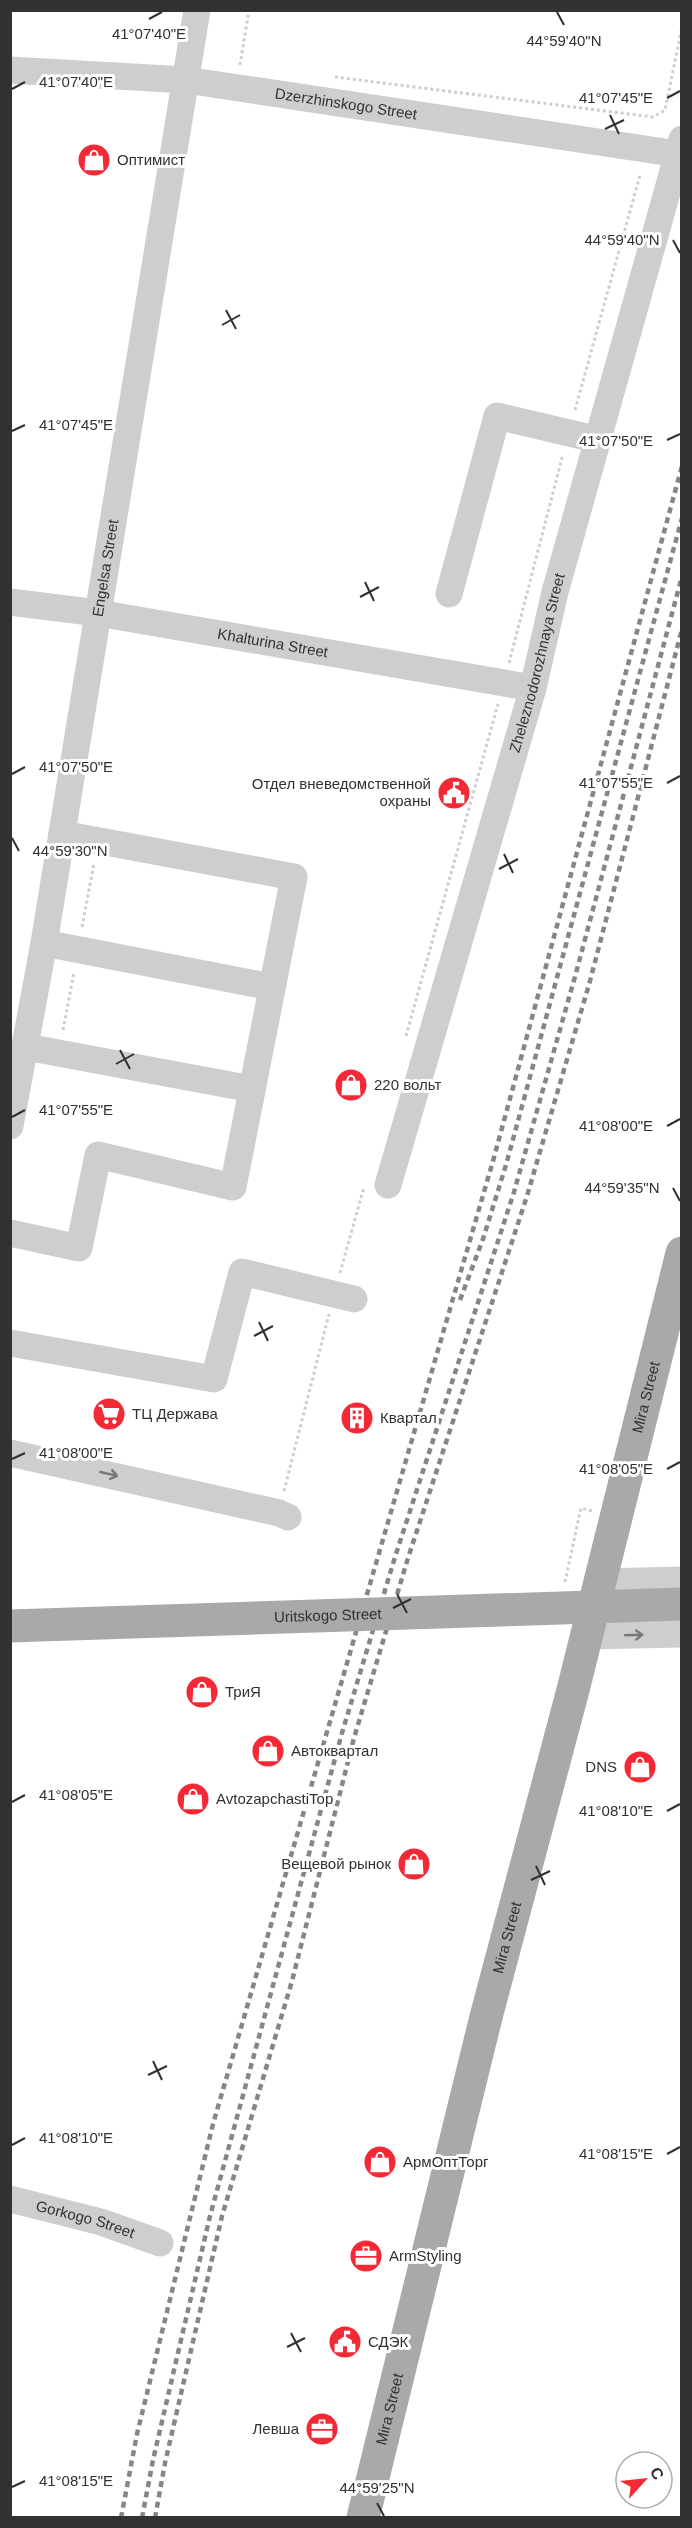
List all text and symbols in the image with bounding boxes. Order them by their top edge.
text: 41°07'40"E [112,25,186,42]
text: 44°59'40"N [526,32,602,49]
text: 41°07'40"E [39,73,113,90]
street label: Dzerzhinskogo Street [274,84,419,123]
text: 41°07'45"E [579,89,653,106]
shop icon: Оптимист [76,142,112,178]
place label: Оптимист [117,151,185,168]
text: 44°59'40"N [584,231,660,248]
text: 41°07'45"E [39,416,113,433]
text: 41°07'50"E [579,432,653,449]
street label: Engelsa Street [89,517,121,618]
street label: Zheleznodorozhnaya Street [506,571,568,754]
street label: Khalturina Street [216,625,330,661]
text: 41°07'50"E [39,758,113,775]
text: 41°07'55"E [579,774,653,791]
place label: Отдел вневедомственной охраны [252,775,431,809]
public building icon: Отдел вневедомственной охраны [436,775,472,811]
text: 44°59'30"N [32,842,108,859]
shop icon: 220 вольт [333,1067,369,1103]
place label: 220 вольт [374,1076,441,1093]
text: 41°07'55"E [39,1101,113,1118]
text: 41°08'00"E [579,1117,653,1134]
text: 44°59'35"N [584,1179,660,1196]
street label: Mira Street [628,1359,663,1435]
supermarket icon: ТЦ Держава [91,1396,127,1432]
building icon: Квартал [339,1400,375,1436]
place label: ТЦ Держава [132,1405,218,1422]
place label: Квартал [380,1409,437,1426]
text: 41°08'00"E [39,1444,113,1461]
text: 41°08'05"E [579,1460,653,1477]
one-way arrow [99,1469,118,1481]
street label: Uritskogo Street [274,1605,383,1625]
one-way arrow [623,1629,643,1641]
shop icon: ТриЯ [184,1674,220,1710]
place label: ТриЯ [225,1683,261,1700]
shop icon: Автоквартал [250,1733,286,1769]
place label: Автоквартал [291,1742,378,1759]
shop icon: DNS [622,1749,658,1785]
place label: DNS [585,1758,617,1775]
shop icon: AvtozapchastiTop [175,1781,211,1817]
text: 41°08'05"E [39,1786,113,1803]
place label: AvtozapchastiTop [216,1790,333,1807]
text: 41°08'10"E [579,1802,653,1819]
shop icon: Вещевой рынок [396,1846,432,1882]
place label: Вещевой рынок [281,1855,391,1872]
street label: Mira Street [489,1899,524,1975]
text: 41°08'10"E [39,2129,113,2146]
shop icon: АрмОптТорг [362,2144,398,2180]
text: 41°08'15"E [579,2145,653,2162]
place label: АрмОптТорг [403,2153,489,2170]
street label: Gorkogo Street [34,2197,138,2242]
office icon: ArmStyling [348,2238,384,2274]
place label: ArmStyling [389,2247,462,2264]
public building icon: СДЭК [327,2324,363,2360]
place label: СДЭК [368,2333,408,2350]
street label: Mira Street [372,2371,406,2447]
office icon: Левша [304,2411,340,2447]
place label: Левша [252,2420,300,2437]
north arrow [614,2450,674,2510]
text: С [647,2464,667,2483]
text: 41°08'15"E [39,2472,113,2489]
text: 44°59'25"N [339,2479,415,2496]

